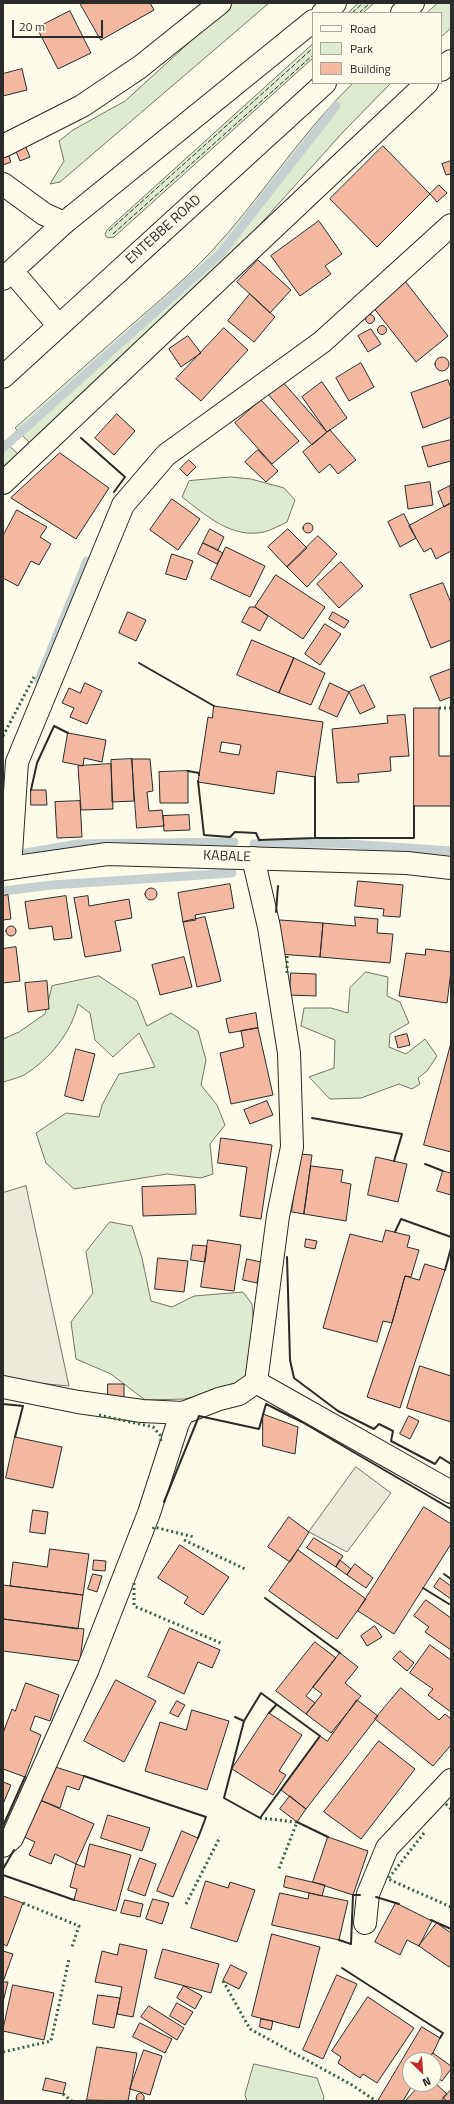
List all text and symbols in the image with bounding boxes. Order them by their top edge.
scale bar [14,12,105,38]
legend [312,12,442,84]
text: 20 m [19,17,45,36]
text: Road [350,19,376,38]
text: Park [350,39,373,58]
text: Building [350,59,391,78]
street label: ENTEBBE ROAD [123,192,205,268]
street label: KABALE [203,848,251,866]
north arrow [402,2052,442,2092]
text: N [420,2073,433,2091]

